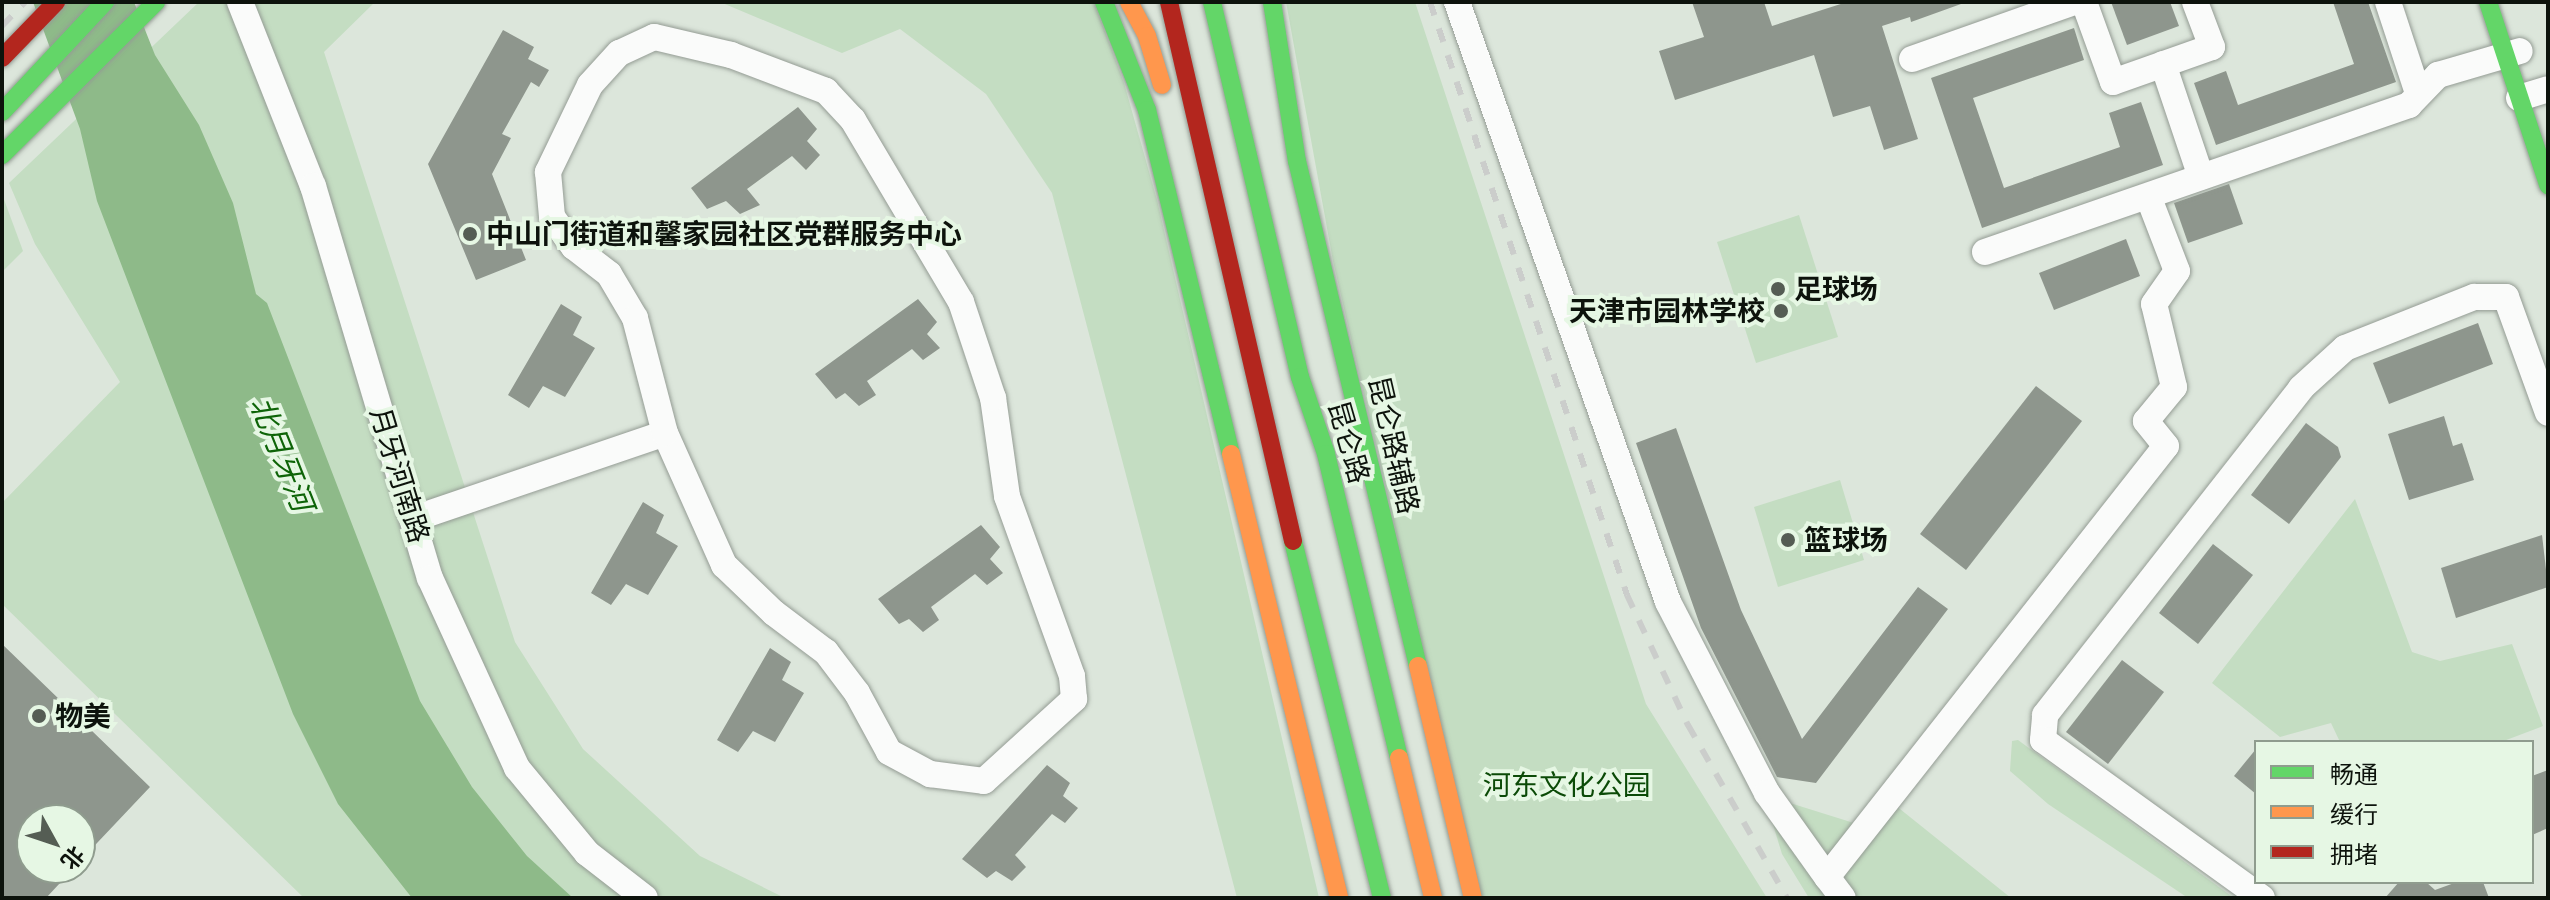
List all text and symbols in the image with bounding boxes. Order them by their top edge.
place label: 中山门街道和馨家园社区党群服务中心 [486,217,962,251]
marker: 中山门街道和馨家园社区党群服务中心 [461,225,479,243]
place label: 足球场 [1794,272,1878,306]
marker: 足球场 [1769,280,1787,298]
place label: 天津市园林学校 [1569,294,1765,328]
marker: 天津市园林学校 [1772,302,1790,320]
street label: 昆仑路辅路 [1362,373,1426,517]
water label: 北月牙河 [242,392,320,516]
street label: 昆仑路 [1321,397,1377,487]
street label: 月牙河南路 [363,403,437,547]
place label: 篮球场 [1804,523,1888,557]
marker: 篮球场 [1779,531,1797,549]
place label: 物美 [55,699,111,733]
marker: 物美 [30,707,48,725]
legend [2254,740,2534,884]
text: 畅通 [2330,759,2378,790]
park label: 河东文化公园 [1483,768,1651,802]
text: 缓行 [2330,799,2378,830]
north arrow [16,804,96,884]
text: 拥堵 [2330,839,2378,870]
text: 北 [55,841,91,876]

